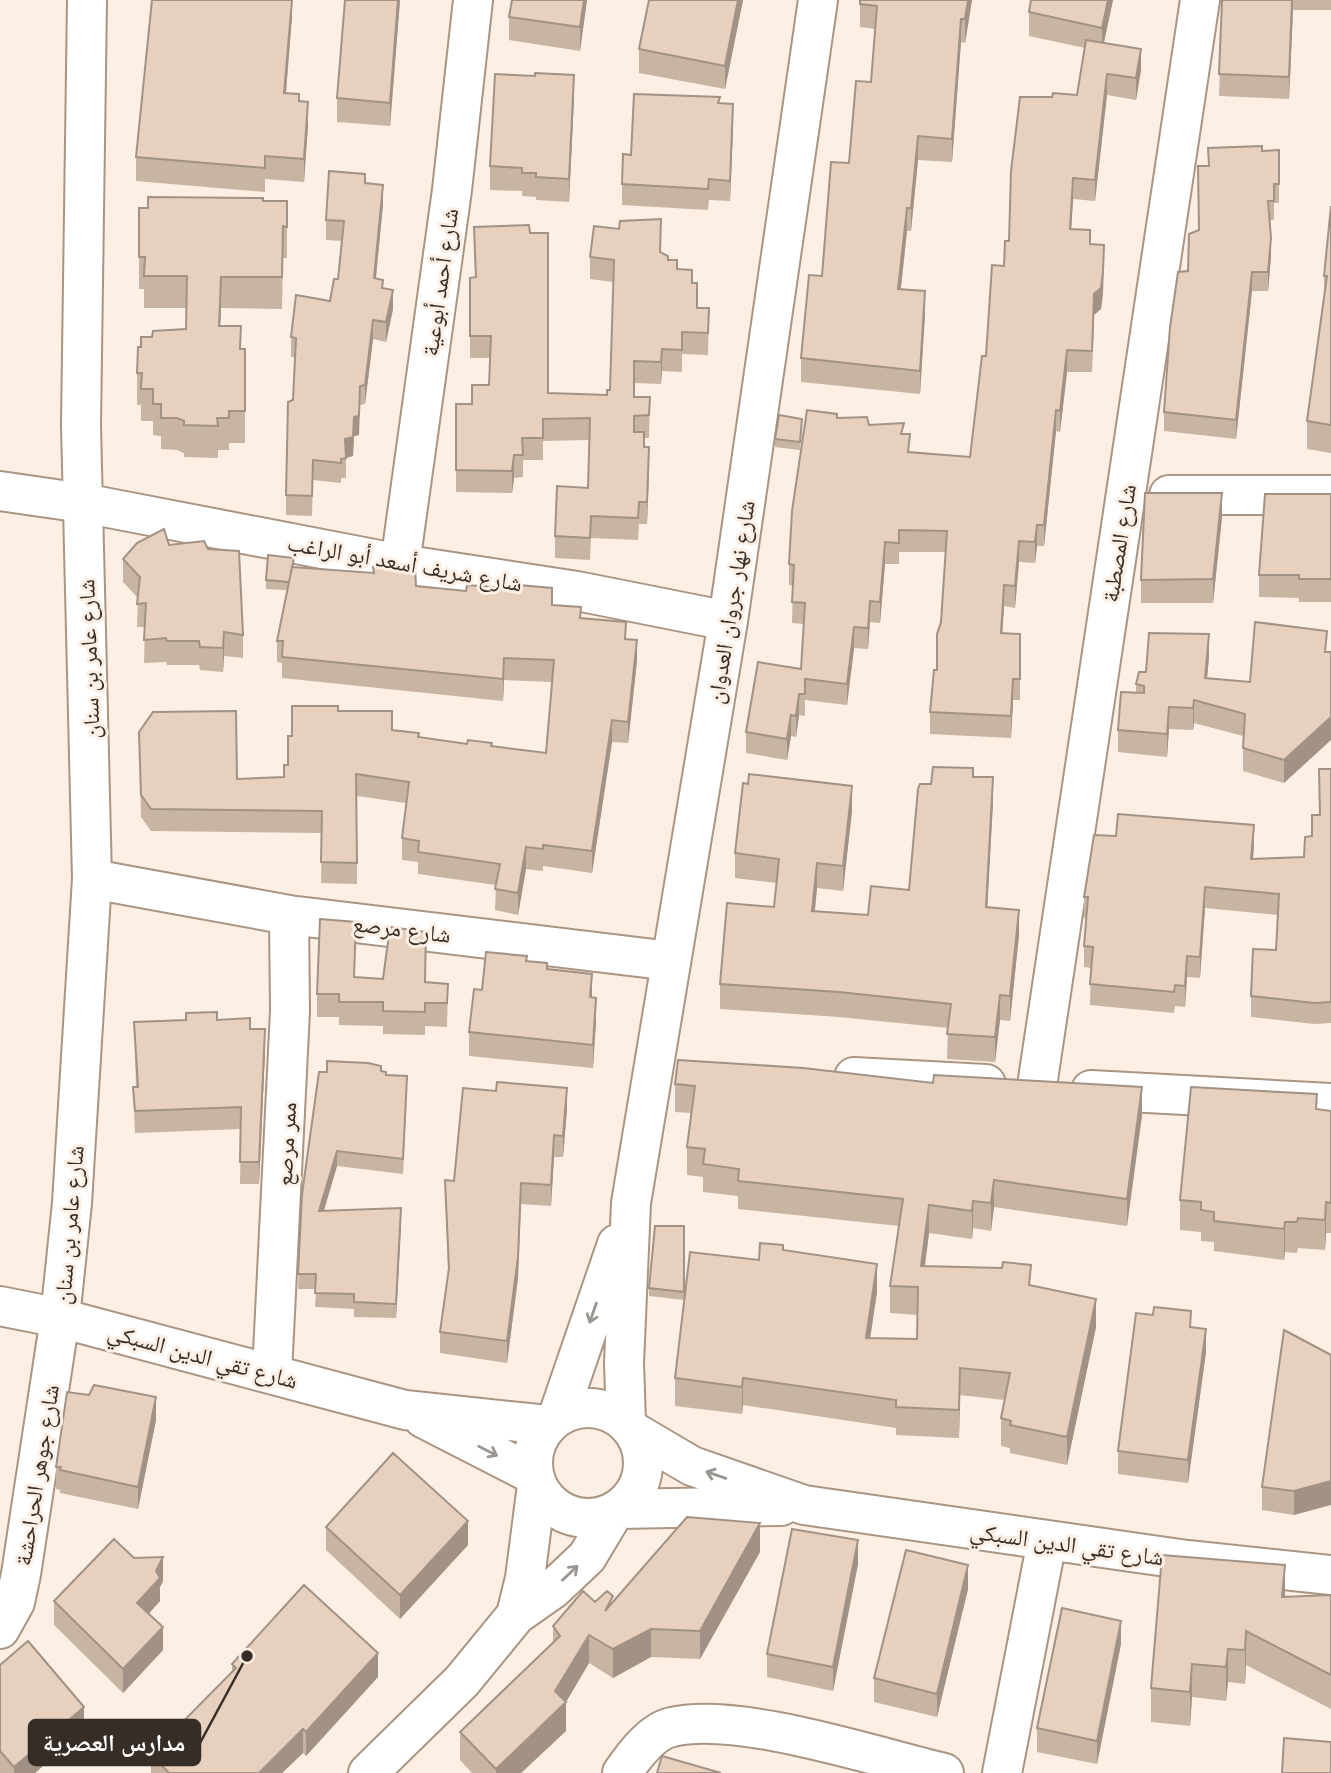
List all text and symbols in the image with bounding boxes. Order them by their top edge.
street label: شارع أحمد أبوعية [413,206,465,358]
street label: شارع المصطبة [1093,482,1143,604]
street label: شارع نهار جروان العدوان [698,498,762,706]
street label: شارع شريف أسعد أبو الراغب [285,526,525,598]
street label: شارع عامر بن سنان [69,579,107,739]
street label: شارع مرصع [351,906,453,950]
street label: ممر مرصع [267,1101,303,1187]
street label: شارع عامر بن سنان [45,1144,91,1306]
one-way arrow [586,1302,598,1324]
street label: شارع تقي الدين السبكي [103,1314,302,1399]
street label: شارع جوهر الحراحشة [6,1382,66,1568]
one-way arrow [477,1445,498,1459]
one-way arrow [706,1468,728,1480]
street label: شارع تقي الدين السبكي [967,1514,1166,1576]
one-way arrow [561,1565,579,1581]
callout: مدارس العصرية [29,1720,200,1765]
text: مدارس العصرية [43,1725,185,1758]

